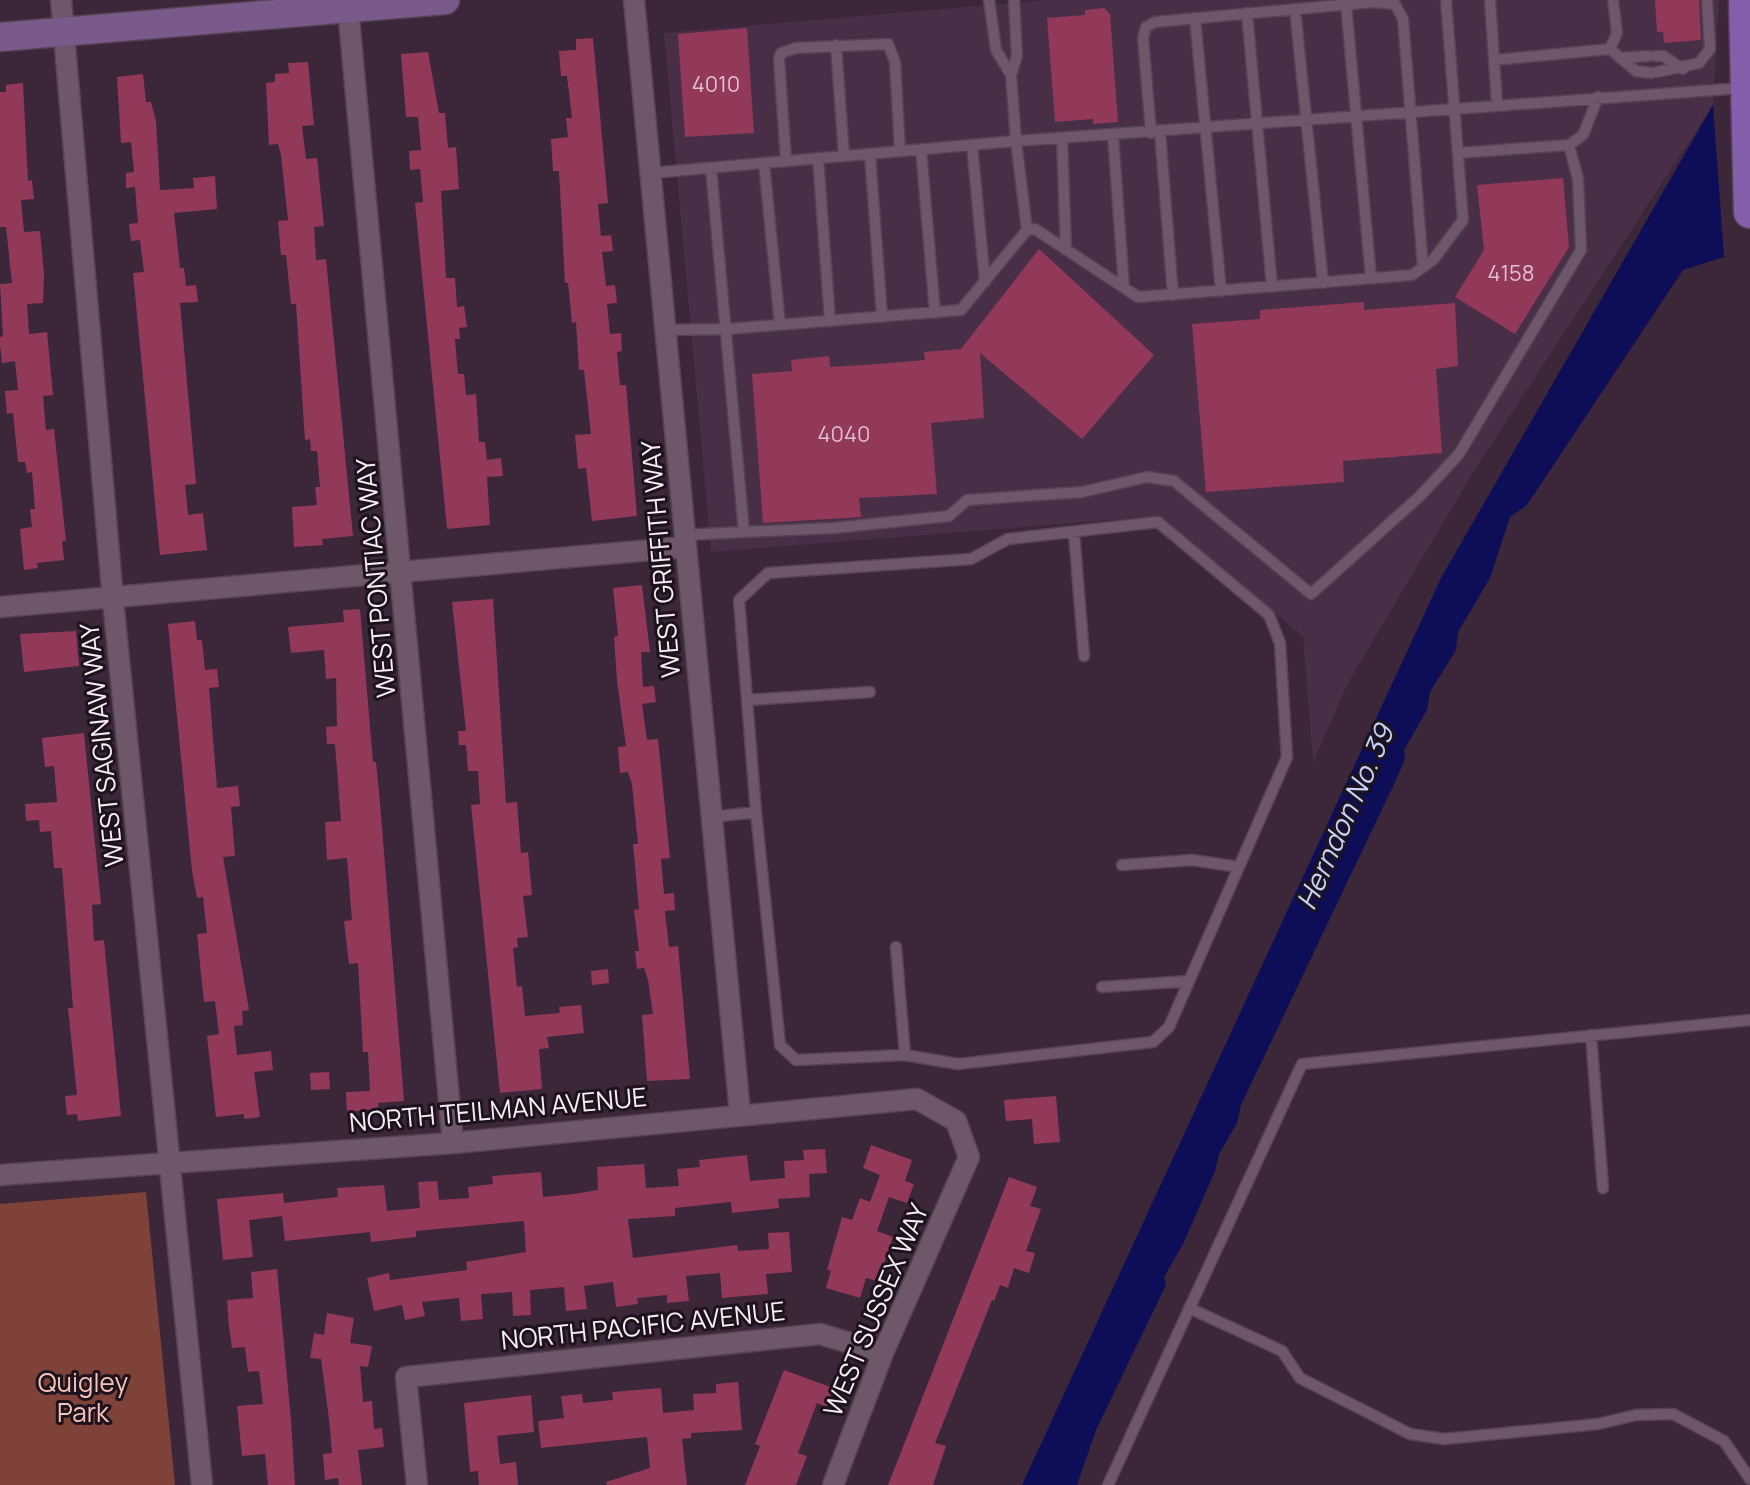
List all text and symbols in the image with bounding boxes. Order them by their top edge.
house number: 4010 [692,69,740,99]
house number: 4158 [1487,258,1535,288]
house number: 4040 [818,419,870,449]
street label: WEST GRIFFITH WAY [632,439,688,679]
street label: WEST PONTIAC WAY [347,456,403,699]
street label: WEST SAGINAW WAY [70,621,132,869]
water label: Herndon No. 39 [1286,716,1403,915]
street label: NORTH TEILMAN AVENUE [348,1078,648,1140]
street label: WEST SUSSEX WAY [814,1197,936,1422]
street label: NORTH PACIFIC AVENUE [499,1292,787,1358]
park label: Quigley Park [38,1364,128,1430]

